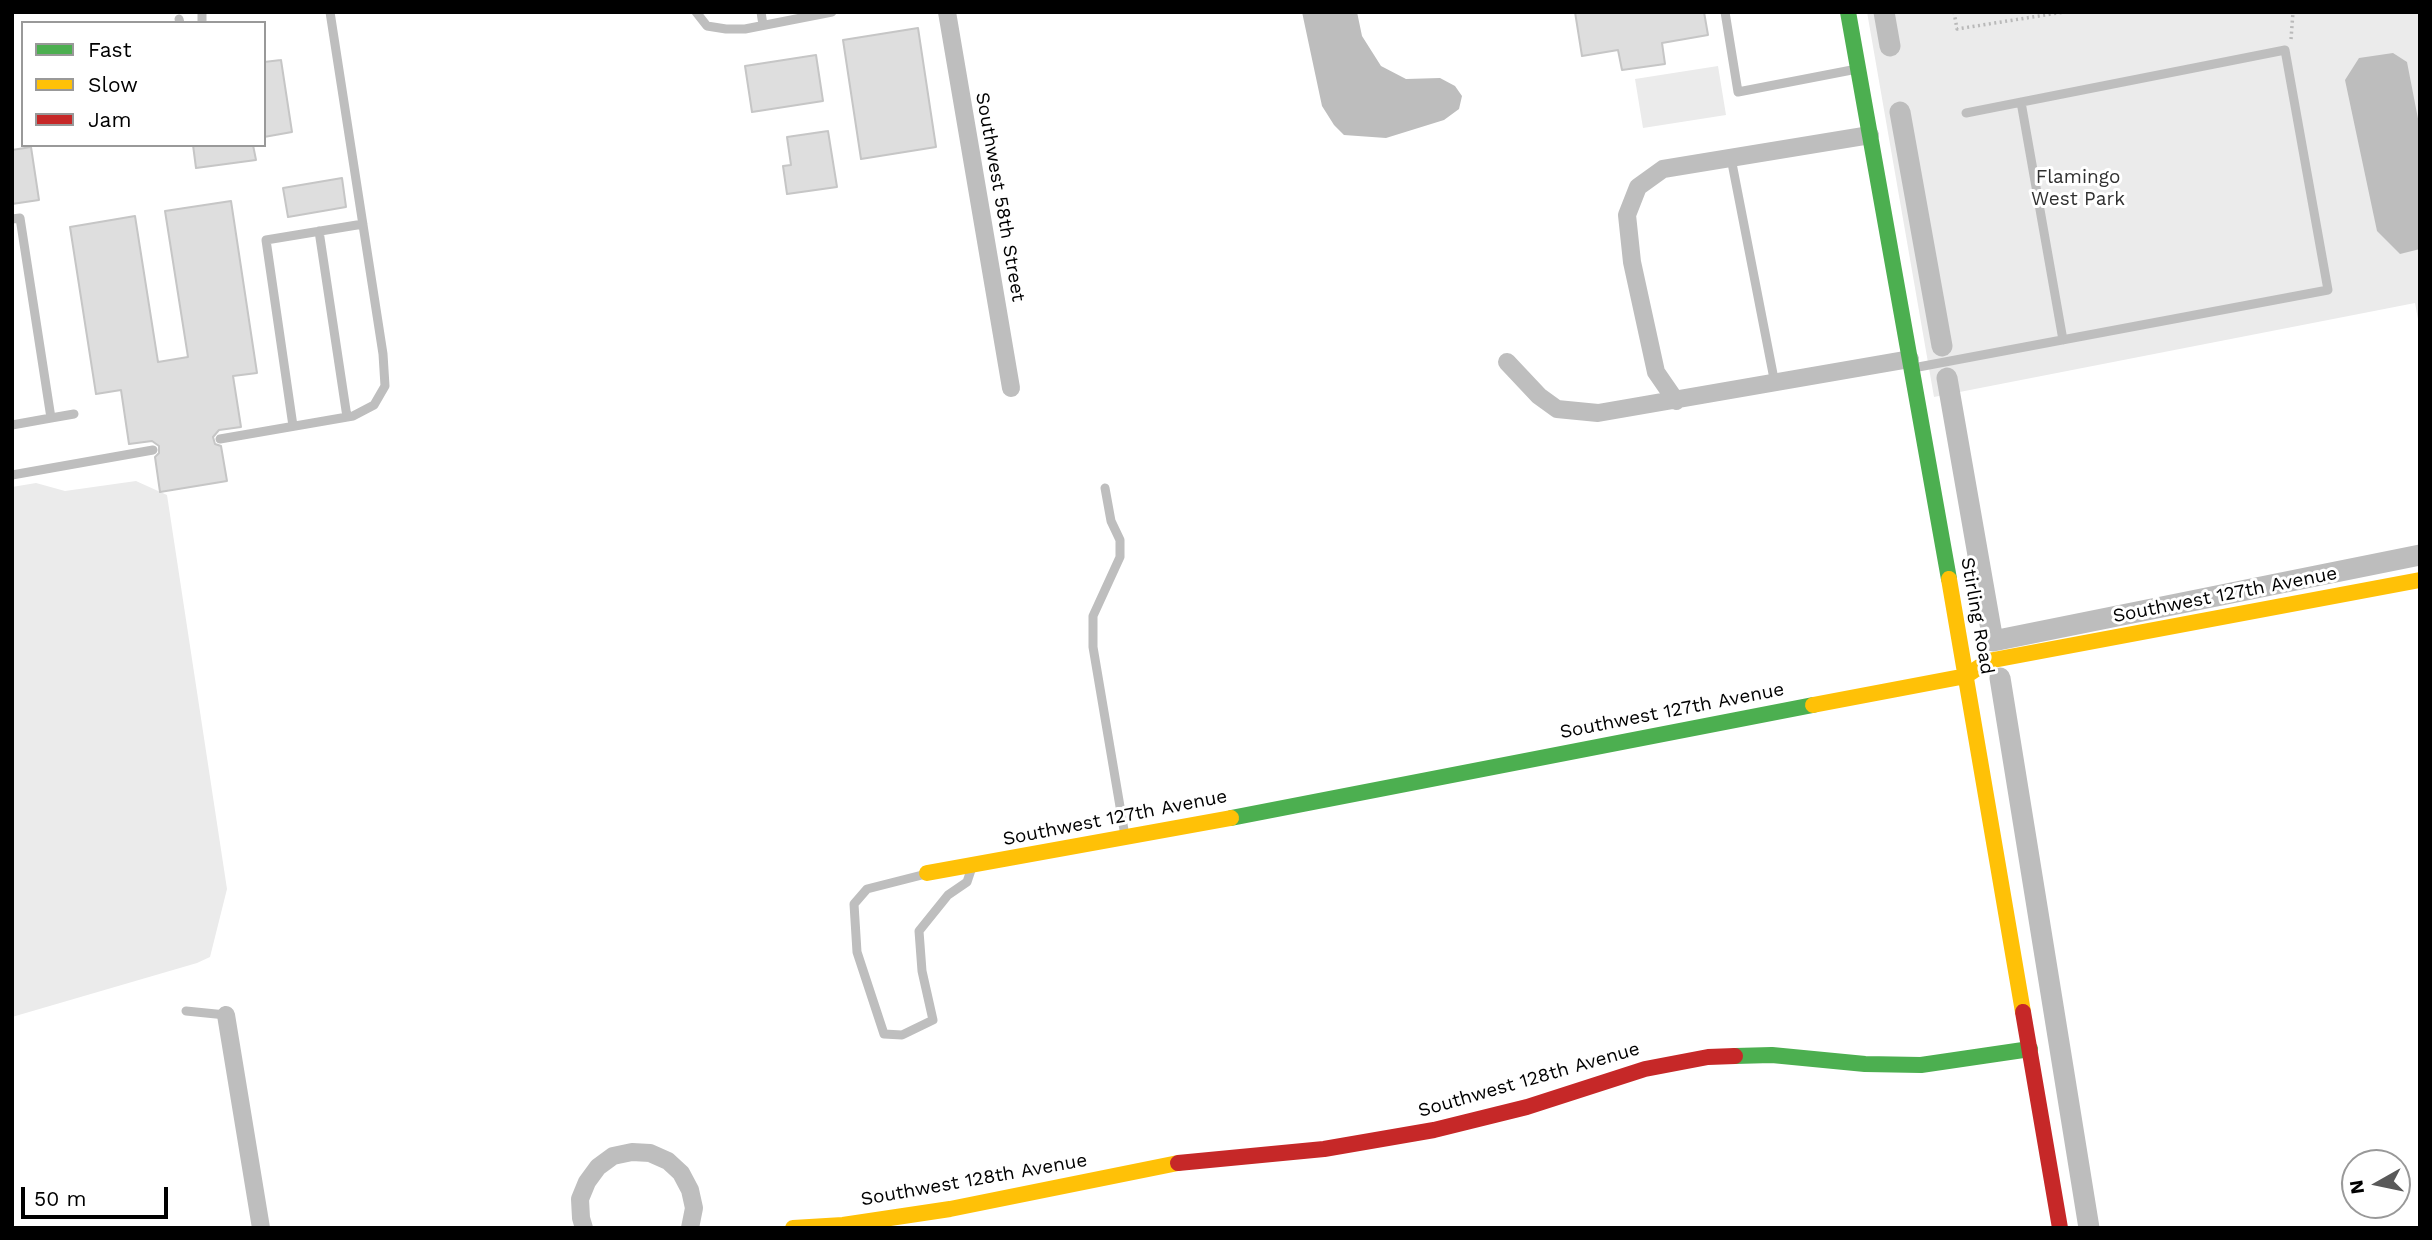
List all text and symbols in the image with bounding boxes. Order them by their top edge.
legend [21,21,266,147]
text: Fast [88,37,132,62]
text: Slow [88,72,138,97]
street label: Southwest 58th Street [970,91,1030,303]
text: Jam [88,107,131,132]
park label: Flamingo West Park [2031,166,2125,210]
street label: Stirling Road [1955,556,1999,676]
street label: Southwest 127th Avenue [2111,562,2339,628]
street label: Southwest 127th Avenue [1558,678,1786,744]
street label: Southwest 127th Avenue [1001,785,1229,851]
street label: Southwest 128th Avenue [1416,1037,1642,1123]
street label: Southwest 128th Avenue [859,1149,1089,1211]
north arrow [2341,1149,2411,1219]
scale bar [24,1174,172,1218]
text: N [2344,1178,2369,1196]
text: 50 m [34,1186,86,1211]

